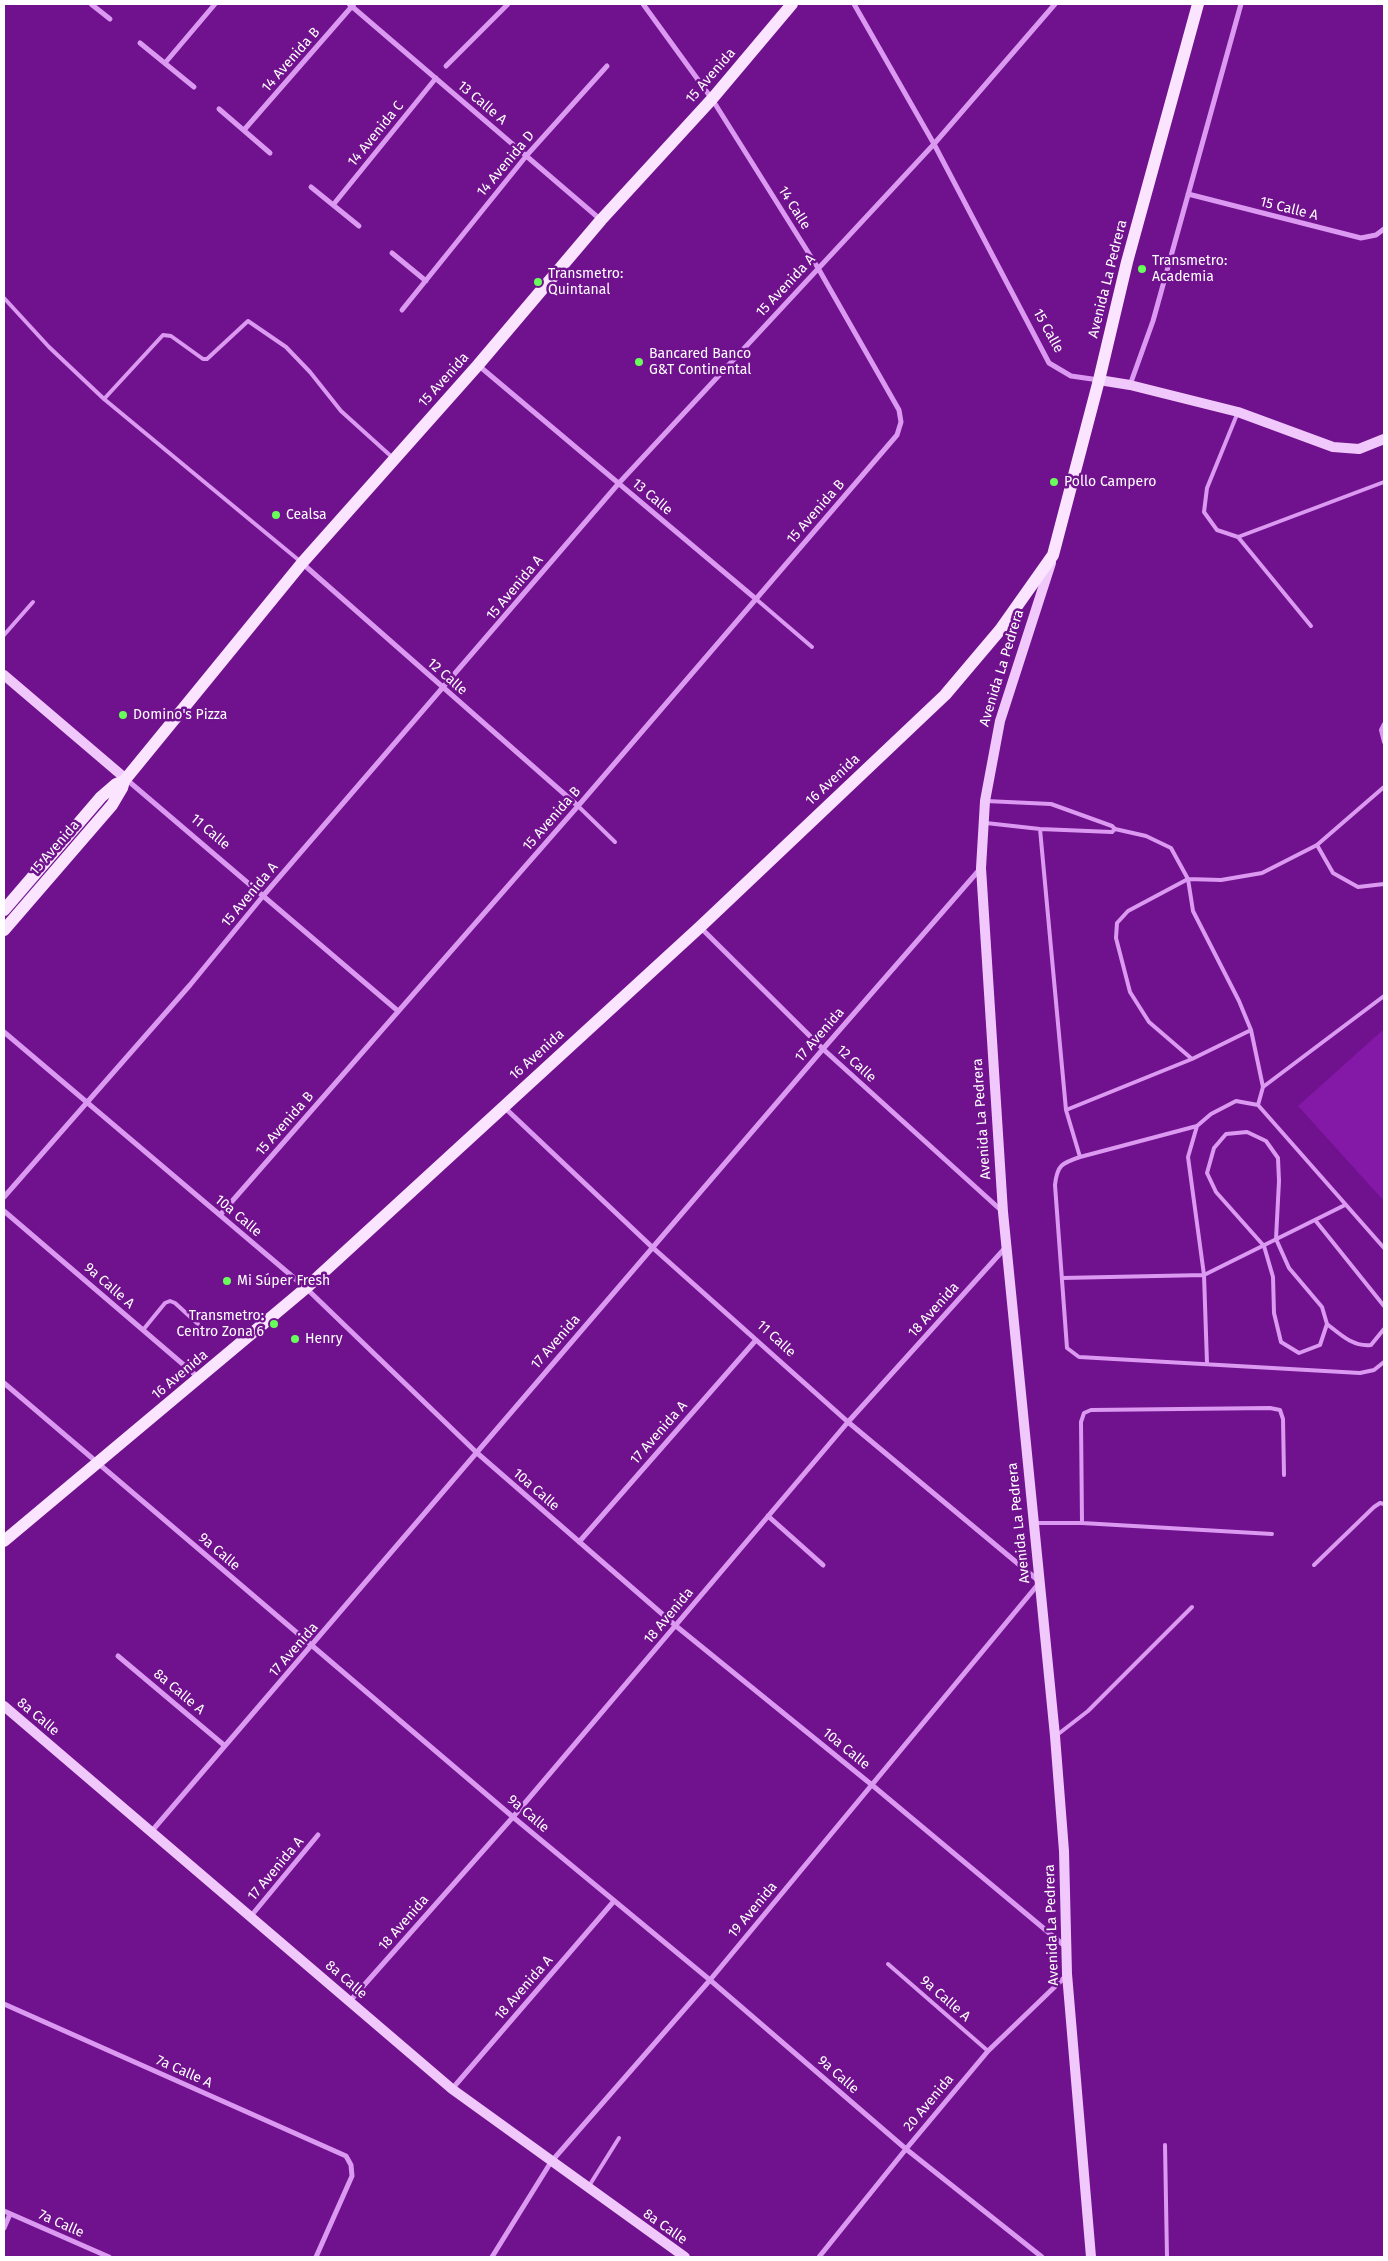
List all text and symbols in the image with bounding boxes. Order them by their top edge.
street label: 14 Avenida B [258,24,324,96]
street label: 15 Avenida [683,45,739,107]
street label: 13 Calle A [454,77,510,129]
street label: 14 Avenida C [344,98,408,170]
street label: 14 Avenida D [474,128,538,200]
street label: 14 Calle [774,183,814,233]
street label: 15 Calle A [1258,194,1320,224]
street label: Avenida La Pedrera [1085,218,1131,340]
street label: 15 Avenida A [753,251,819,321]
place label: Transmetro: Academia [1152,253,1227,286]
marker: Transmetro: Academia [1136,263,1148,275]
place label: Transmetro: Quintanal [548,266,623,298]
marker: Transmetro: Quintanal [532,276,544,288]
street label: 15 Calle [1029,306,1067,356]
place label: Bancared Banco G&T Continental [649,346,751,378]
street label: 15 Avenida [415,349,473,411]
marker: Bancared Banco G&T Continental [633,356,645,368]
place label: Pollo Campero [1064,474,1156,490]
street label: 13 Calle [628,475,676,519]
street label: 15 Avenida B [784,476,848,548]
marker: Pollo Campero [1048,476,1060,488]
place label: Cealsa [286,507,327,523]
marker: Cealsa [270,509,282,521]
street label: 15 Avenida A [483,552,547,624]
street label: Avenida La Pedrera [976,608,1028,728]
street label: 12 Calle [424,655,470,699]
place label: Domino's Pizza [133,707,227,723]
marker: Domino's Pizza [117,709,129,721]
street label: 16 Avenida [802,751,864,809]
street label: 15 Avenida B [520,783,584,855]
street label: 11 Calle [187,811,233,853]
street label: 15 Avenida [27,817,83,879]
street label: 15 Avenida A [218,859,282,931]
street label: 17 Avenida [792,1004,848,1066]
street label: 16 Avenida [506,1026,568,1084]
street label: 12 Calle [833,1042,879,1086]
street label: Avenida La Pedrera [969,1058,995,1180]
street label: 15 Avenida B [253,1088,317,1160]
street label: 10a Calle [211,1192,265,1240]
street label: 9a Calle A [80,1260,138,1312]
place label: Mi Súper Fresh [237,1273,330,1289]
marker: Mi Súper Fresh [221,1275,233,1287]
street label: 18 Avenida [905,1279,963,1341]
place label: Transmetro: Centro Zona 6 [177,1308,264,1340]
street label: 17 Avenida [528,1311,584,1373]
street label: 11 Calle [753,1317,799,1361]
marker: Transmetro: Centro Zona 6 [268,1318,280,1330]
place label: Henry [305,1331,343,1347]
marker: Henry [289,1333,301,1345]
street label: 16 Avenida [149,1347,211,1403]
street label: 17 Avenida A [627,1398,691,1468]
street label: Avenida La Pedrera [1004,1462,1034,1584]
street label: 10a Calle [509,1465,563,1515]
street label: 9a Calle [195,1530,243,1574]
street label: 18 Avenida [641,1585,697,1647]
street label: 17 Avenida [266,1619,322,1681]
street label: 8a Calle A [150,1666,208,1718]
street label: 8a Calle [13,1695,63,1739]
street label: 10a Calle [819,1725,873,1773]
street label: 9a Calle [504,1792,552,1836]
street label: 17 Avenida A [244,1834,308,1904]
street label: Avenida La Pedrera [1041,1864,1063,1986]
street label: 19 Avenida [725,1879,781,1941]
street label: 18 Avenida [375,1892,433,1954]
street label: 18 Avenida A [491,1952,557,2024]
street label: 8a Calle [322,1957,370,2003]
street label: 9a Calle A [916,1973,974,2025]
street label: 7a Calle A [153,2052,215,2092]
street label: 9a Calle [814,2052,862,2098]
street label: 20 Avenida [900,2071,958,2135]
street label: 8a Calle [640,2206,690,2248]
street label: 7a Calle [36,2207,86,2241]

